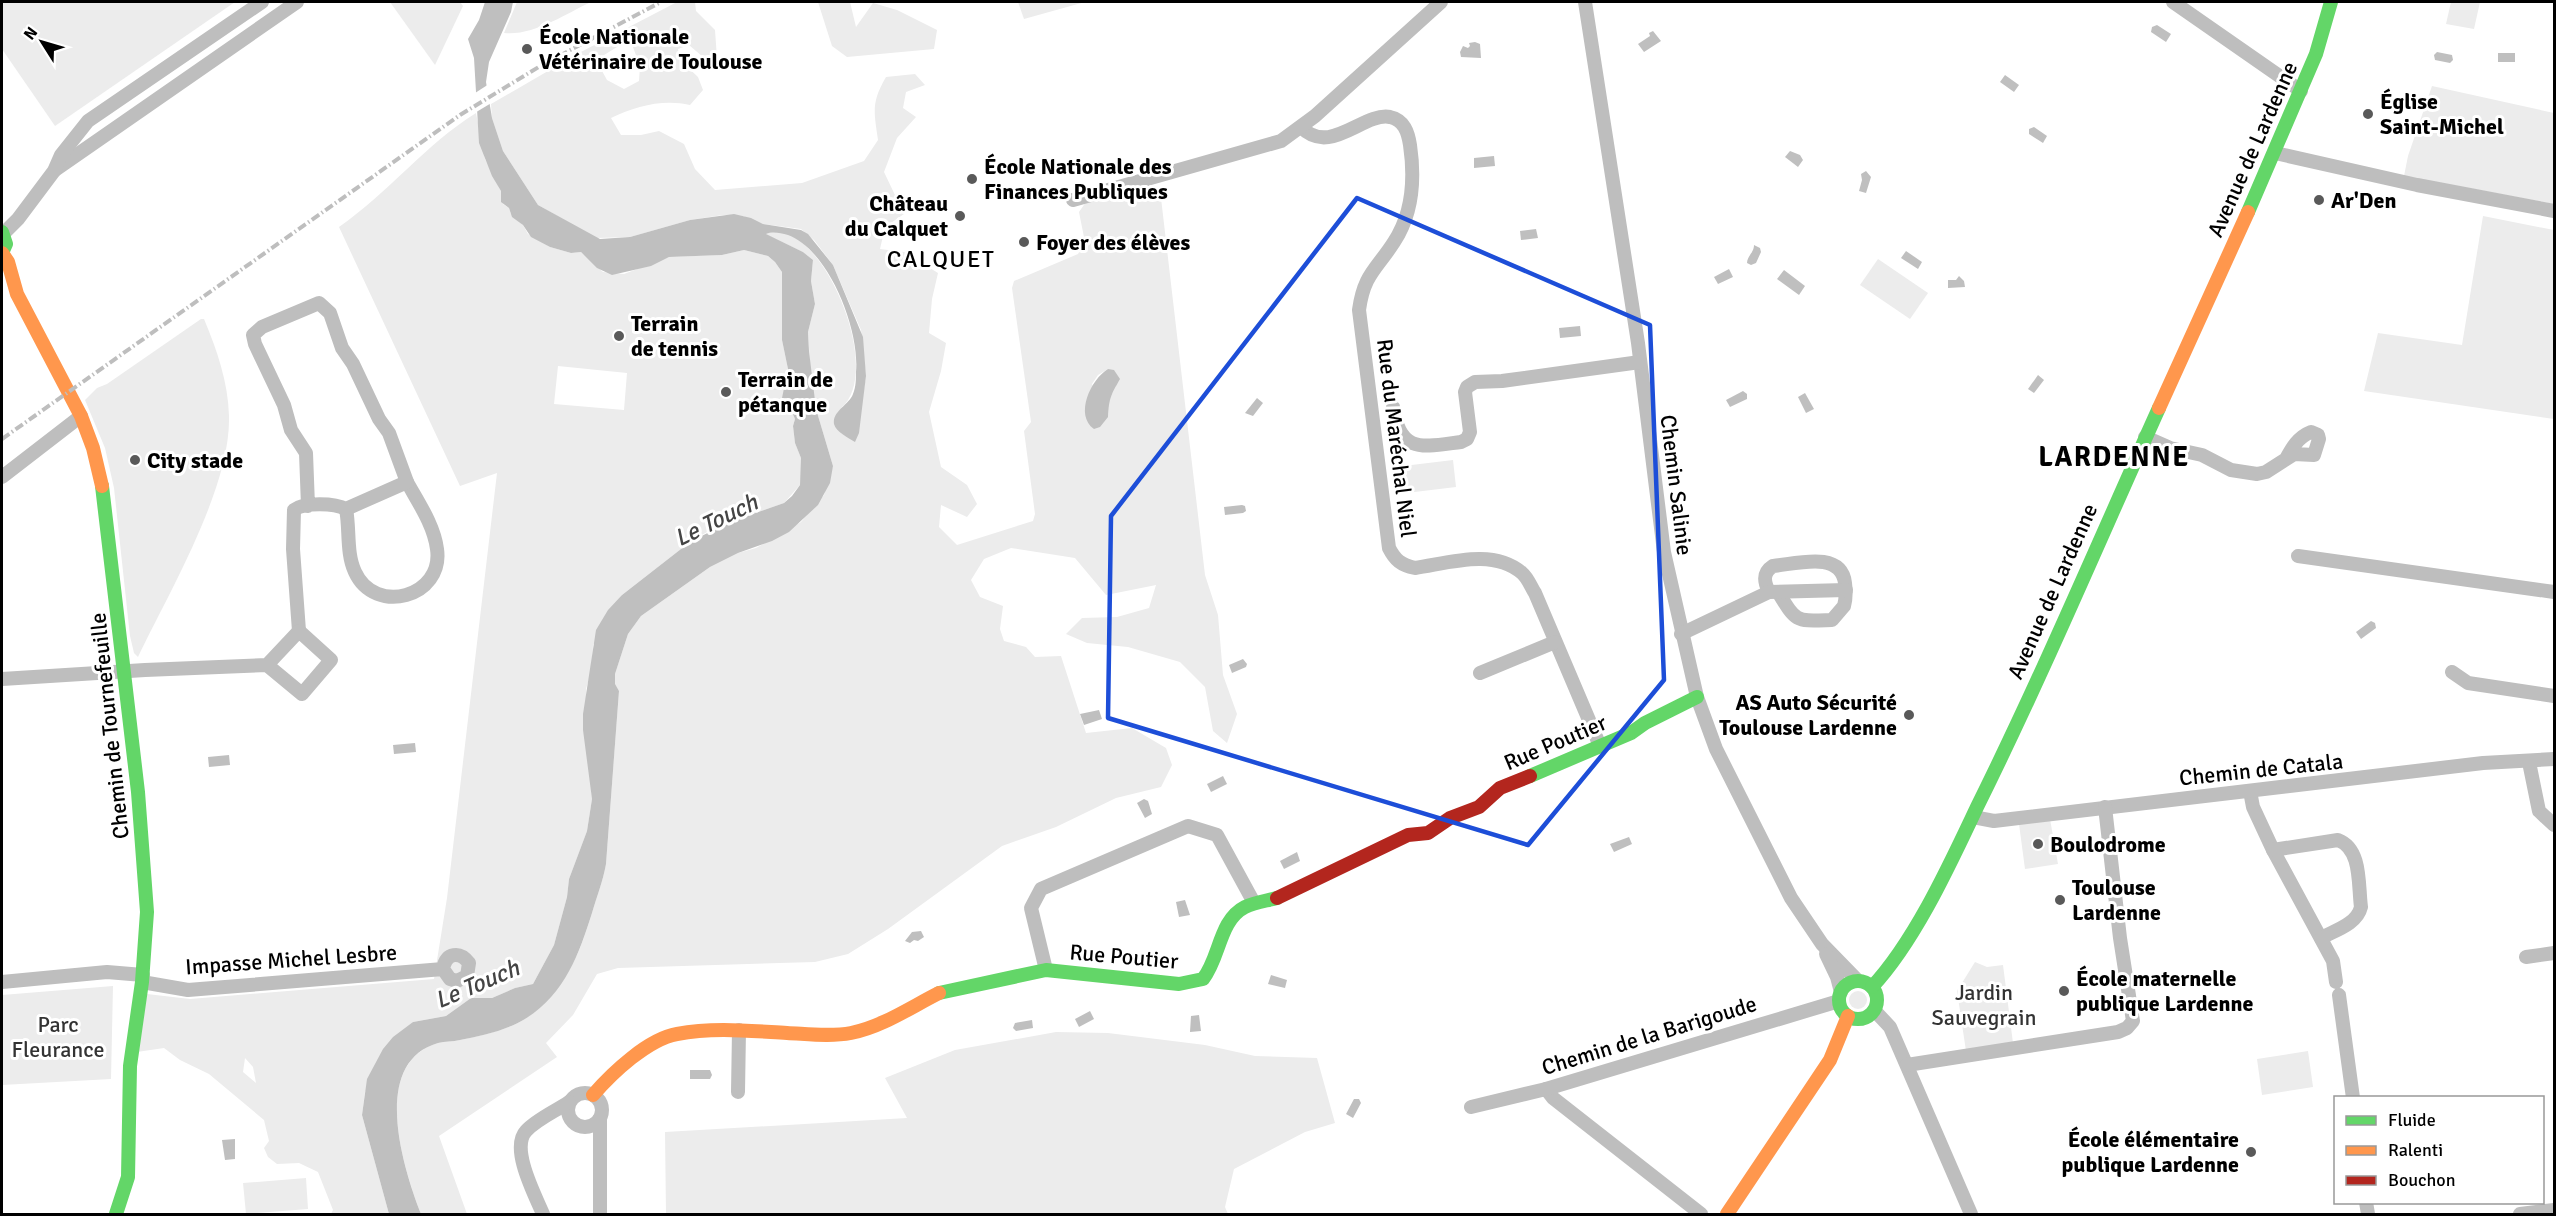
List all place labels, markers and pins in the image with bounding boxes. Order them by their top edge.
place label: École Nationale Vétérinaire de Toulouse [539,23,763,75]
marker: École Nationale Vétérinaire de Toulouse [520,42,534,56]
place label: Église Saint-Michel [2380,88,2504,140]
marker: Église Saint-Michel [2361,107,2375,121]
place label: École Nationale des Finances Publiques [984,153,1172,205]
marker: École Nationale des Finances Publiques [965,172,979,186]
place label: Ar'Den [2331,187,2397,214]
place label: Château du Calquet [845,190,948,242]
marker: Ar'Den [2312,193,2326,207]
marker: Château du Calquet [953,209,967,223]
place label: Foyer des élèves [1036,229,1190,256]
marker: Foyer des élèves [1017,235,1031,249]
place label: Terrain de tennis [631,310,718,362]
marker: Terrain de tennis [612,329,626,343]
place label: Terrain de pétanque [738,366,833,418]
marker: Terrain de pétanque [719,385,733,399]
place label: City stade [147,447,243,474]
marker: City stade [128,453,142,467]
place label: AS Auto Sécurité Toulouse Lardenne [1719,689,1897,741]
marker: AS Auto Sécurité Toulouse Lardenne [1902,708,1916,722]
place label: Boulodrome [2050,831,2166,858]
marker: Boulodrome [2031,837,2045,851]
place label: Toulouse Lardenne [2072,874,2161,926]
marker: Toulouse Lardenne [2053,893,2067,907]
place label: École maternelle publique Lardenne [2076,965,2254,1017]
marker: École maternelle publique Lardenne [2057,984,2071,998]
place label: École élémentaire publique Lardenne [2061,1126,2239,1178]
marker: École élémentaire publique Lardenne [2244,1145,2258,1159]

